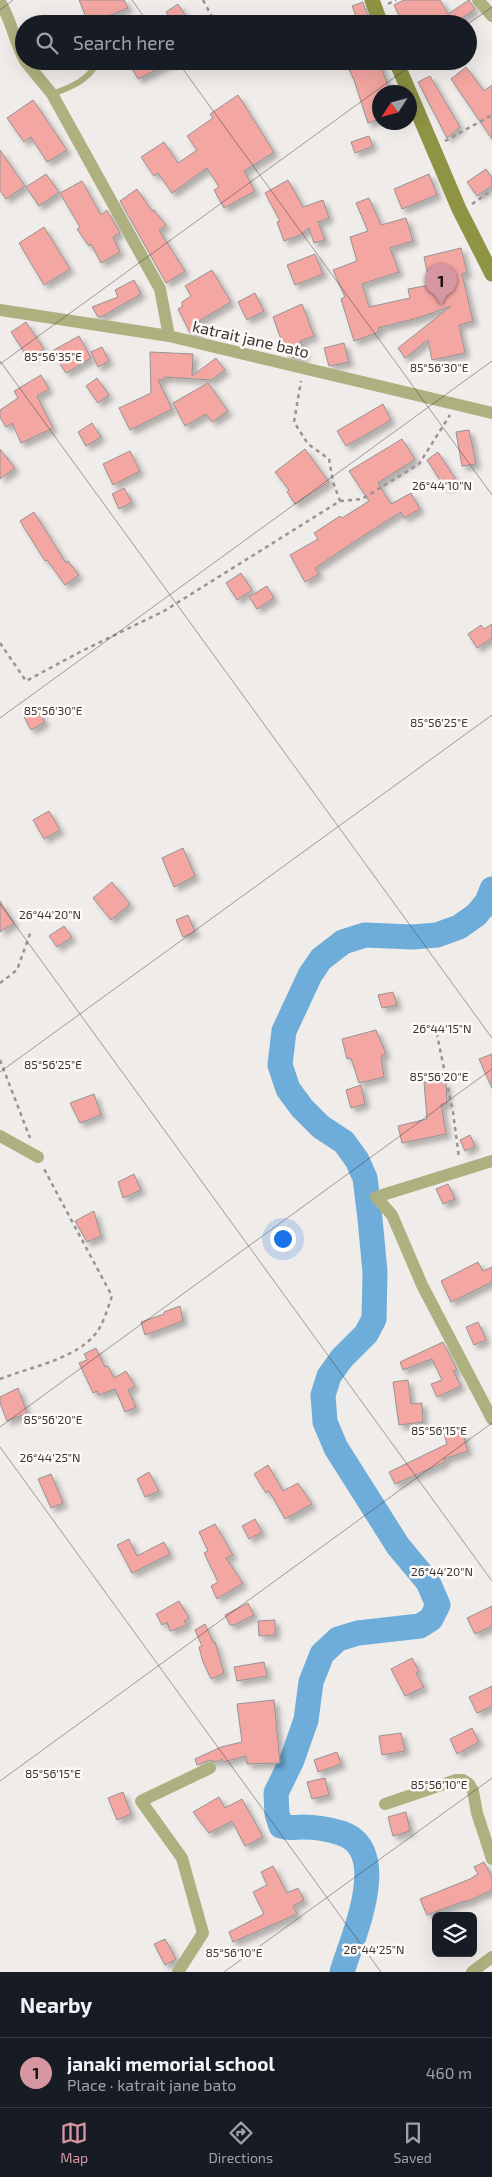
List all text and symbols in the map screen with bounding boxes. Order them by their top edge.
search box [15,15,477,70]
icon: search [33,29,61,57]
text: Search here [73,31,175,54]
north arrow [372,85,417,130]
pin: 1 [425,264,457,305]
street label: katrait jane bato [191,316,311,362]
text: 85°56'35"E [24,349,82,363]
text: 85°56'30"E [410,360,469,374]
text: 26°44'10"N [412,478,472,492]
text: 85°56'30"E [24,703,83,717]
text: 85°56'25"E [410,715,468,729]
text: 26°44'20"N [19,907,81,921]
text: 26°44'15"N [412,1021,472,1035]
text: 85°56'25"E [24,1057,82,1071]
text: 85°56'20"E [410,1069,469,1083]
your location [270,1226,296,1252]
text: 85°56'20"E [24,1412,83,1426]
text: 85°56'15"E [411,1423,467,1437]
text: 26°44'25"N [19,1450,81,1464]
text: 26°44'20"N [411,1564,473,1578]
text: 85°56'15"E [25,1766,81,1780]
text: 85°56'10"E [411,1777,468,1791]
map controls [432,1912,477,1957]
button: layers [432,1912,477,1957]
text: 26°44'25"N [343,1942,405,1956]
text: 85°56'10"E [206,1945,263,1959]
text: Nearby [20,1992,92,2017]
text: janaki memorial school [67,2052,275,2075]
text: 1 [33,2063,39,2082]
text: 460 m [426,2063,472,2082]
text: Place · katrait jane bato [67,2075,236,2094]
tab: Map [60,2119,88,2166]
tab: Directions [209,2119,273,2166]
tab: Saved [393,2119,432,2166]

